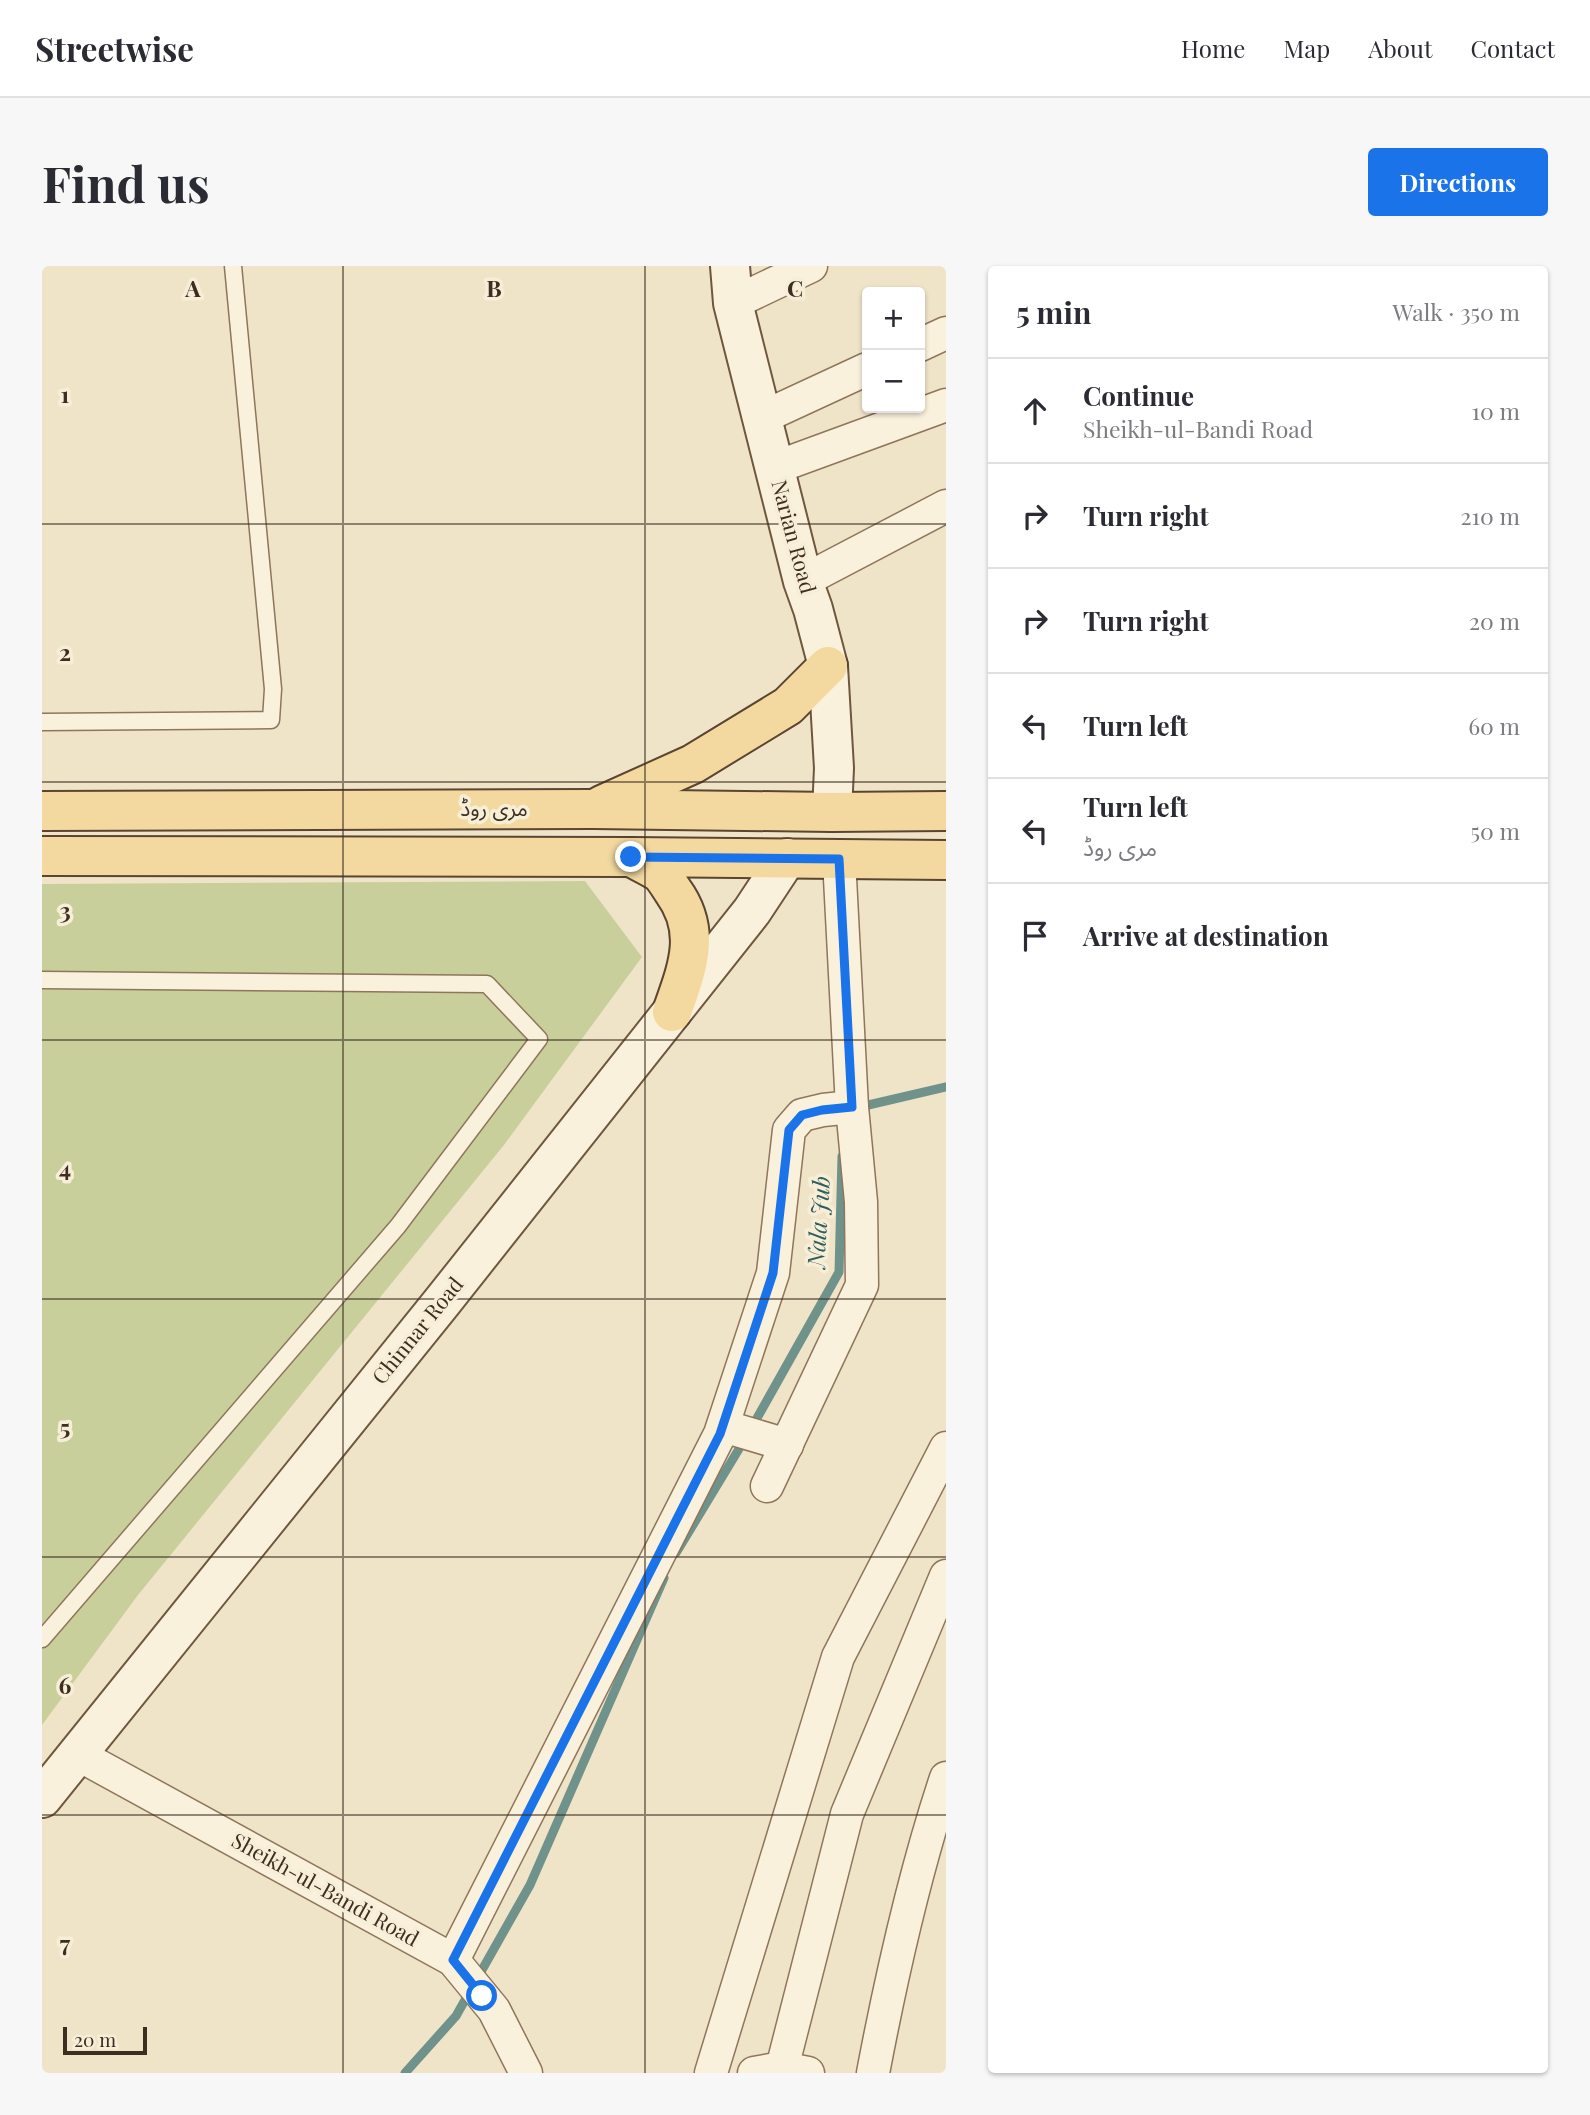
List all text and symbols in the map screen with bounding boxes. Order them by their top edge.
text: Streetwise [35,26,194,70]
text: Home [1181,32,1245,64]
text: Map [1283,32,1330,64]
text: About [1368,32,1432,64]
text: Contact [1470,32,1555,64]
button: Directions [1368,148,1548,216]
text: Find us [42,150,210,215]
text: A [184,272,201,303]
text: B [486,272,502,303]
text: C [787,272,803,303]
map controls [862,287,925,413]
button: + [862,287,925,350]
text: 5 min [1016,292,1091,332]
text: Walk · 350 m [1393,296,1520,327]
button: − [862,350,925,413]
text: 1 [61,378,70,409]
text: Continue [1083,378,1194,413]
icon: ahead [1016,392,1054,430]
text: 10 m [1472,395,1520,426]
text: Sheikh-ul-Bandi Road [1083,413,1313,444]
street label: Narian Road [766,477,824,596]
icon: right [1016,497,1054,535]
text: Turn right [1083,498,1209,533]
text: 210 m [1461,500,1520,531]
icon: right [1016,602,1054,640]
text: Turn right [1083,603,1209,638]
text: 20 m [1469,605,1520,636]
text: 2 [59,636,71,667]
icon: left [1016,707,1054,745]
text: Turn left [1083,708,1188,743]
text: 60 m [1468,710,1520,741]
text: Turn left [1083,789,1188,824]
street label: مری روڈ [460,793,528,821]
icon: left [1016,812,1054,850]
text: 50 m [1471,815,1520,846]
text: مری روڈ [1083,831,1157,862]
route end [615,841,646,872]
text: 3 [59,894,71,925]
icon: arrive [1016,917,1054,955]
text: Arrive at destination [1083,918,1329,953]
text: 4 [59,1152,71,1183]
water label: Nala Jub [799,1175,836,1271]
street label: Chinnar Road [365,1270,468,1389]
text: 5 [60,1411,70,1442]
text: 6 [59,1669,72,1700]
street label: Sheikh-ul-Bandi Road [227,1825,425,1951]
text: 7 [60,1927,71,1958]
route start [466,1980,497,2011]
scale bar [63,2024,147,2056]
text: 20 m [74,2026,116,2052]

